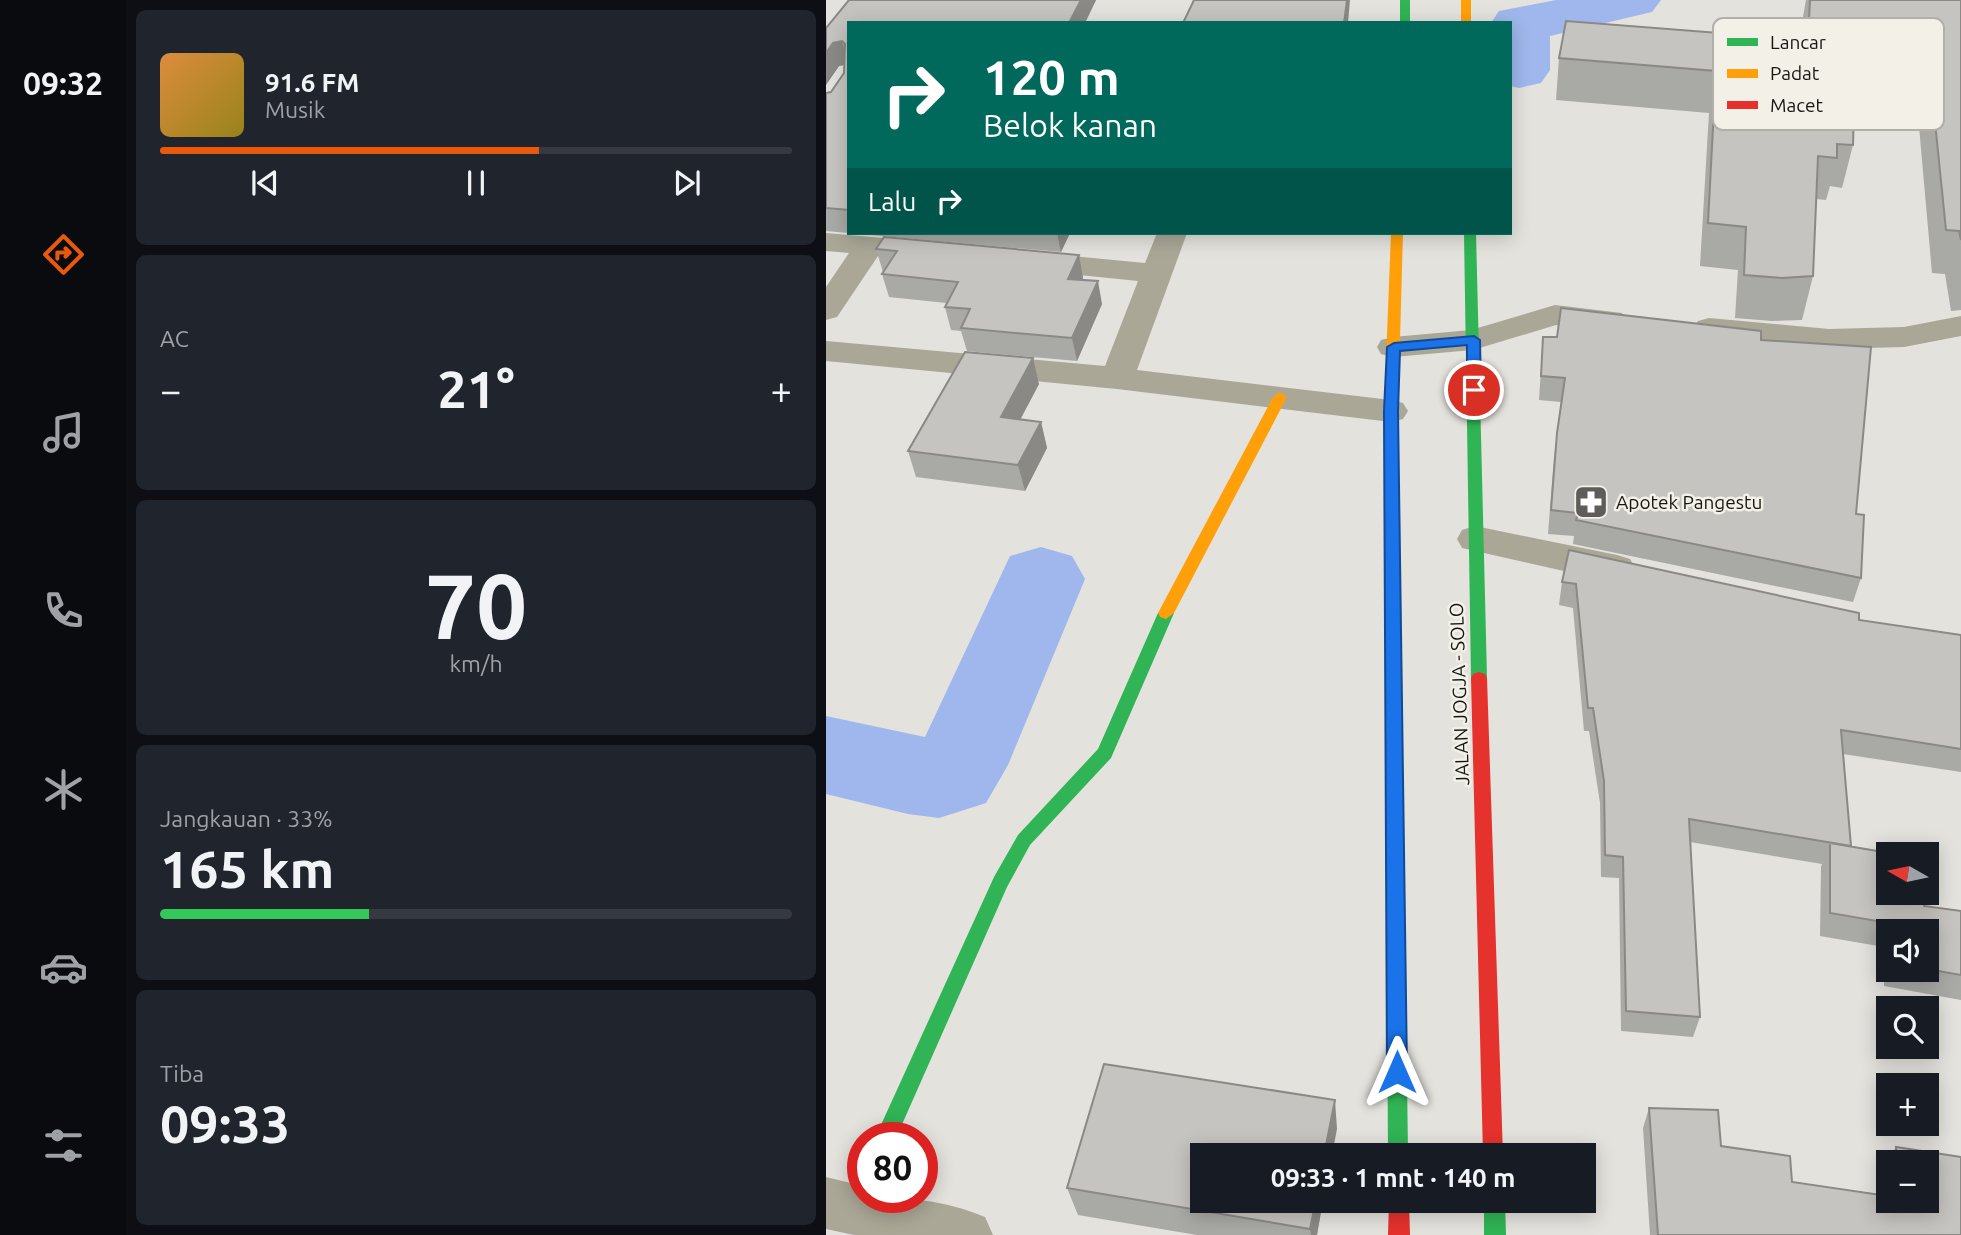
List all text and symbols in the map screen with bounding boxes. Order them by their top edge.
legend [1713,18,1944,130]
text: Lancar [1770,31,1826,53]
icon: right [868,49,959,140]
text: 120 m [983,49,1120,104]
text: Padat [1770,62,1820,84]
text: 09:32 [23,65,103,101]
text: 91.6 FM [265,68,359,97]
text: Macet [1770,94,1824,116]
text: Musik [265,97,325,122]
text: Belok kanan [983,107,1157,143]
icon: previous [246,164,284,202]
icon: pause [457,164,495,202]
icon: next [668,164,706,202]
icon: right [930,182,968,220]
text: Lalu [868,187,916,216]
icon: directions [39,230,88,279]
text: AC [160,326,189,351]
text: 21° [437,360,515,418]
pin [1444,360,1504,420]
text: − [160,369,181,411]
text: + [771,369,792,411]
icon: arrive [1455,371,1493,409]
icon: music [39,408,88,457]
pharmacy icon: Apotek Pangestu [1572,483,1610,521]
place label: Apotek Pangestu [1616,491,1762,513]
text: 70 [425,554,527,656]
icon: phone [39,586,88,635]
street label: JALAN JOGJA - SOLO [1445,602,1473,786]
text: km/h [449,651,503,676]
icon: climate [39,765,88,814]
text: Jangkauan · 33% [160,806,332,831]
text: 165 km [160,840,334,898]
north arrow [1876,842,1939,905]
map controls [1876,842,1939,1213]
button: sound [1876,919,1939,982]
icon: car [39,943,88,992]
button: search [1876,996,1939,1059]
position arrow [1360,1035,1434,1109]
text: Tiba [160,1061,204,1086]
button: + [1876,1073,1939,1136]
text: 09:33 [160,1095,290,1153]
icon: filters [39,1121,88,1170]
speed limit sign: 80 [847,1122,938,1213]
button: − [1876,1150,1939,1213]
text: 09:33 · 1 mnt · 140 m [1271,1163,1515,1192]

